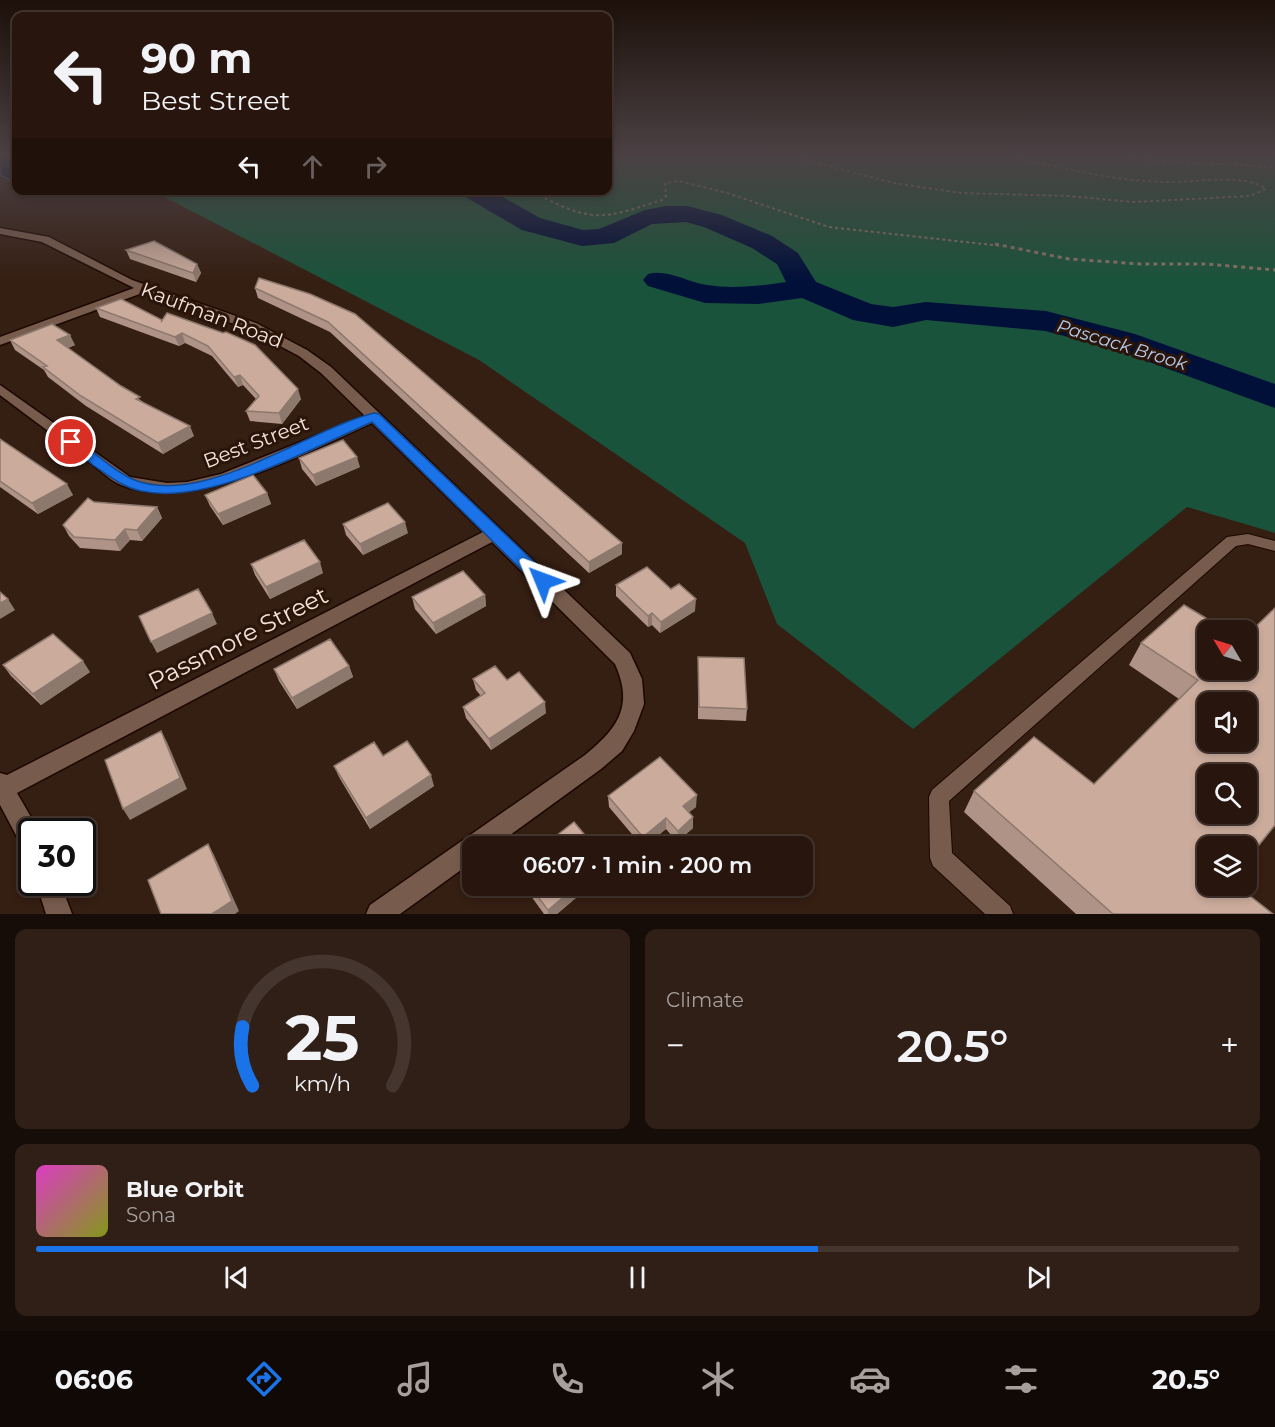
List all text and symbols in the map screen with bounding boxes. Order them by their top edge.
text: 90 m [141,32,252,84]
icon: left [42,36,120,114]
text: Best Street [141,84,291,117]
icon: left [233,150,266,183]
icon: ahead [296,150,329,183]
icon: right [359,150,392,183]
street label: Kaufman Road [138,277,286,353]
water label: Pascack Brook [1054,315,1191,376]
street label: Best Street [200,411,312,473]
pin [45,416,96,467]
icon: arrive [54,425,87,458]
position arrow [511,549,575,613]
street label: Passmore Street [143,580,333,696]
north arrow [1197,620,1257,680]
map controls [1197,620,1257,896]
button: sound [1197,692,1257,752]
button: search [1197,764,1257,824]
speed limit sign: 30 [18,818,96,896]
button: layers [1197,836,1257,896]
text: 06:07 · 1 min · 200 m [523,852,752,879]
text: Climate [666,988,744,1012]
text: 25 [286,1000,359,1076]
text: 20.5° [897,1018,1008,1073]
text: − [666,1025,685,1065]
text: + [1220,1025,1239,1065]
text: km/h [294,1070,351,1096]
text: Blue Orbit [126,1176,244,1203]
text: Sona [126,1203,176,1227]
icon: previous [220,1261,253,1294]
icon: pause [621,1261,654,1294]
icon: next [1022,1261,1055,1294]
icon: directions [243,1358,285,1400]
icon: music [394,1358,436,1400]
icon: phone [546,1358,588,1400]
icon: climate [697,1358,739,1400]
icon: car [849,1358,891,1400]
icon: filters [1000,1358,1042,1400]
text: 06:06 [55,1363,133,1396]
text: 20.5° [1152,1363,1220,1396]

